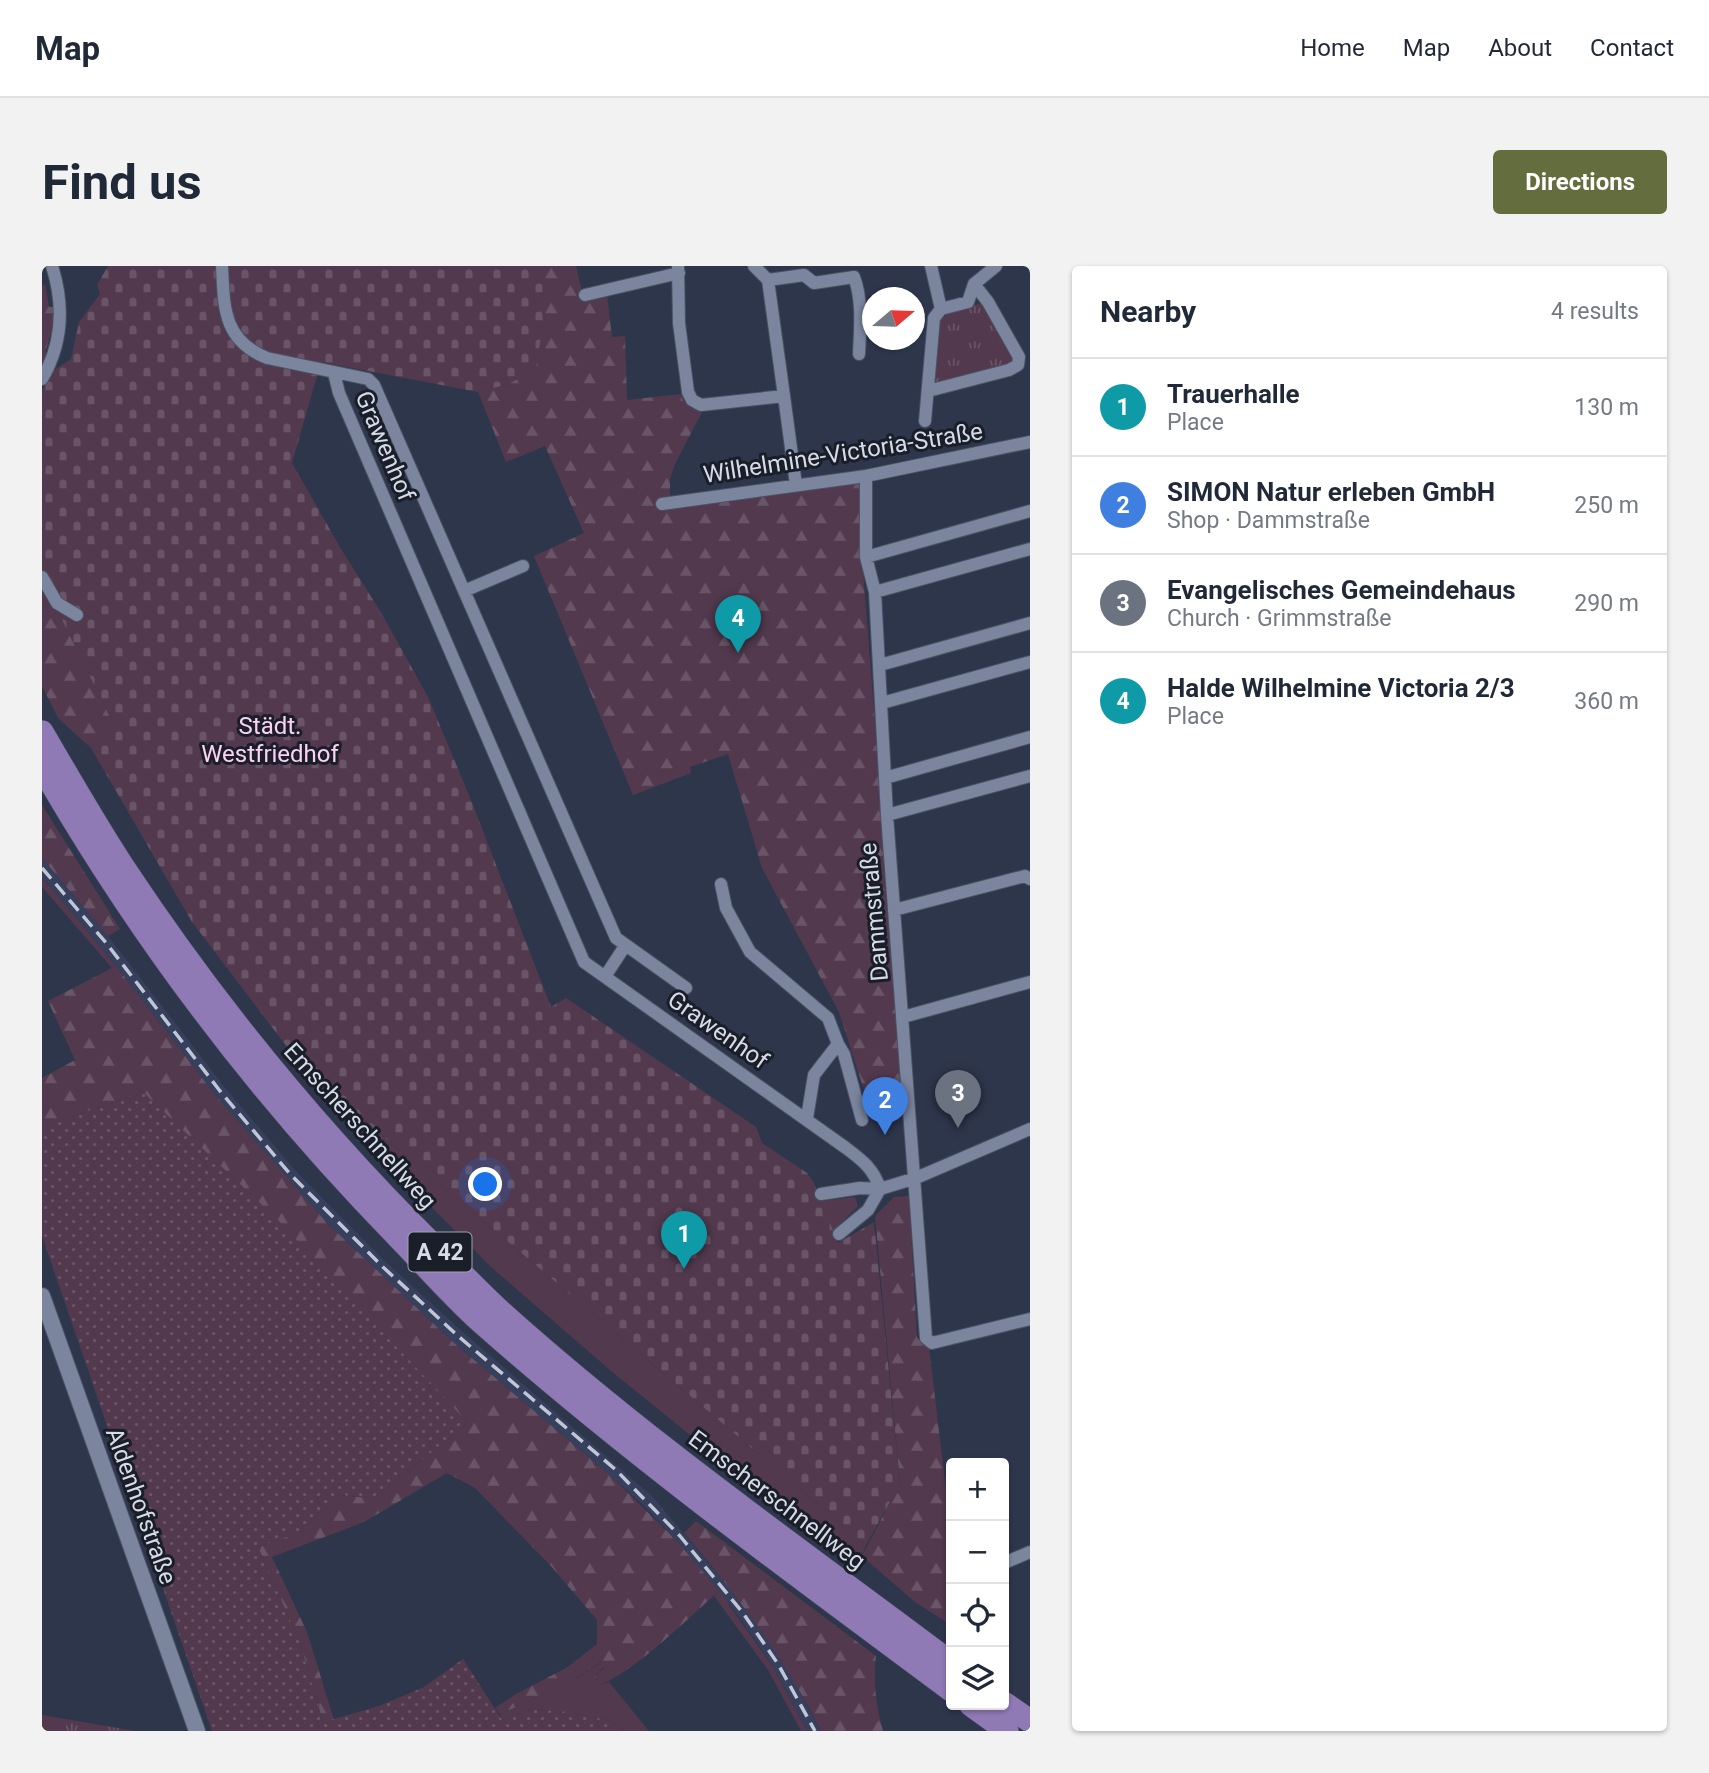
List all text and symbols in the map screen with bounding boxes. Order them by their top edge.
text: Map [35,29,100,68]
text: Home [1300,34,1365,62]
text: Map [1403,34,1450,62]
text: About [1488,34,1552,62]
text: Contact [1590,34,1674,62]
button: Directions [1493,150,1667,214]
text: Find us [42,154,202,211]
north arrow [862,287,925,350]
text: Nearby [1100,294,1196,329]
text: 4 results [1551,298,1639,325]
text: Trauerhalle [1167,379,1300,409]
street label: Grawenhof [349,387,421,506]
text: 1 [1116,394,1130,421]
text: 130 m [1574,394,1639,421]
text: Place [1167,409,1224,436]
street label: Wilhelmine-Victoria-Straße [701,417,985,489]
text: SIMON Natur erleben GmbH [1167,477,1495,507]
text: 2 [1116,492,1130,519]
text: 250 m [1574,492,1639,519]
text: Shop · Dammstraße [1167,507,1370,534]
text: Evangelisches Gemeindehaus [1167,575,1516,605]
text: 3 [1116,590,1130,617]
text: 290 m [1574,590,1639,617]
pin: 4 [715,595,761,653]
text: Church · Grimmstraße [1167,605,1392,632]
text: Halde Wilhelmine Victoria 2/3 [1167,673,1515,703]
text: 4 [1116,688,1130,715]
text: 360 m [1574,688,1639,715]
text: Place [1167,703,1224,730]
park label: Städt. Westfriedhof [201,712,340,768]
street label: Dammstraße [854,842,894,982]
street label: Grawenhof [662,985,774,1075]
street label: Emscherschnellweg [278,1037,442,1215]
pin: 3 [935,1070,981,1128]
pin: 2 [862,1077,908,1135]
your location [468,1167,502,1201]
pin: 1 [661,1211,707,1269]
road number: A 42 [408,1233,472,1272]
street label: Aldenhofstraße [100,1424,182,1588]
street label: Emscherschnellweg [683,1424,871,1576]
map controls [946,1458,1009,1710]
button: + [946,1458,1009,1521]
button: − [946,1521,1009,1584]
button: locate [946,1584,1009,1647]
button: layers [946,1647,1009,1710]

